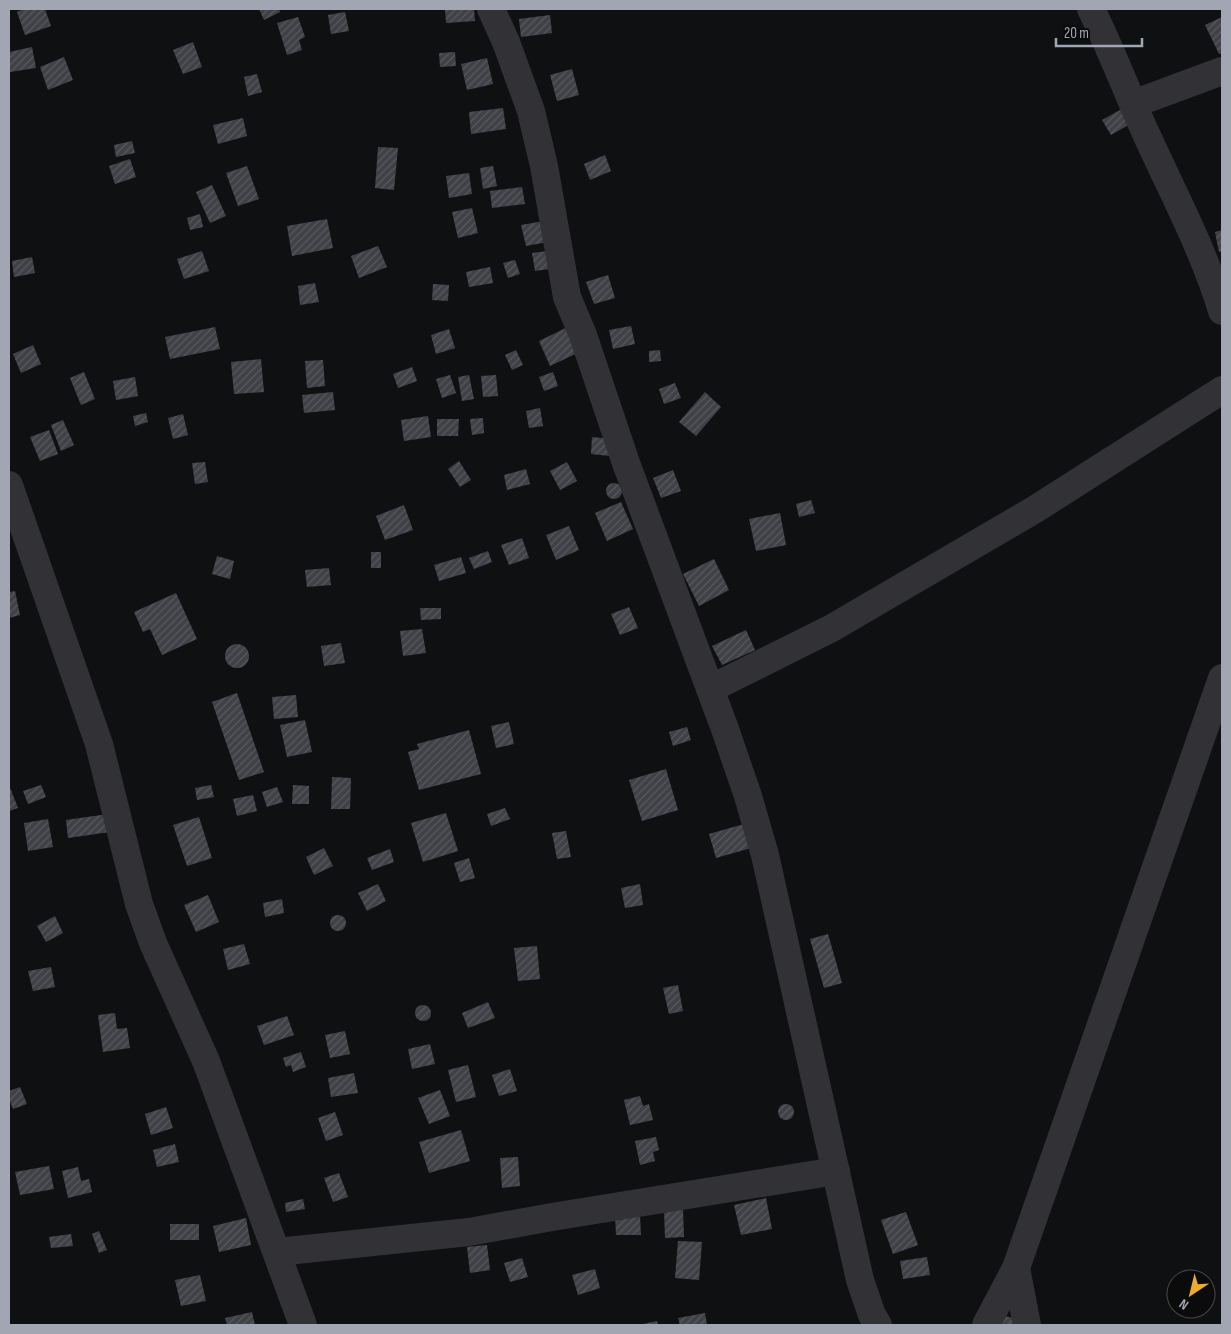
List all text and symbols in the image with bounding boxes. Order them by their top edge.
scale bar [1056,15,1142,47]
text: 20 m [1064,24,1089,43]
north arrow [1166,1269,1216,1319]
text: N [1176,1295,1192,1313]

